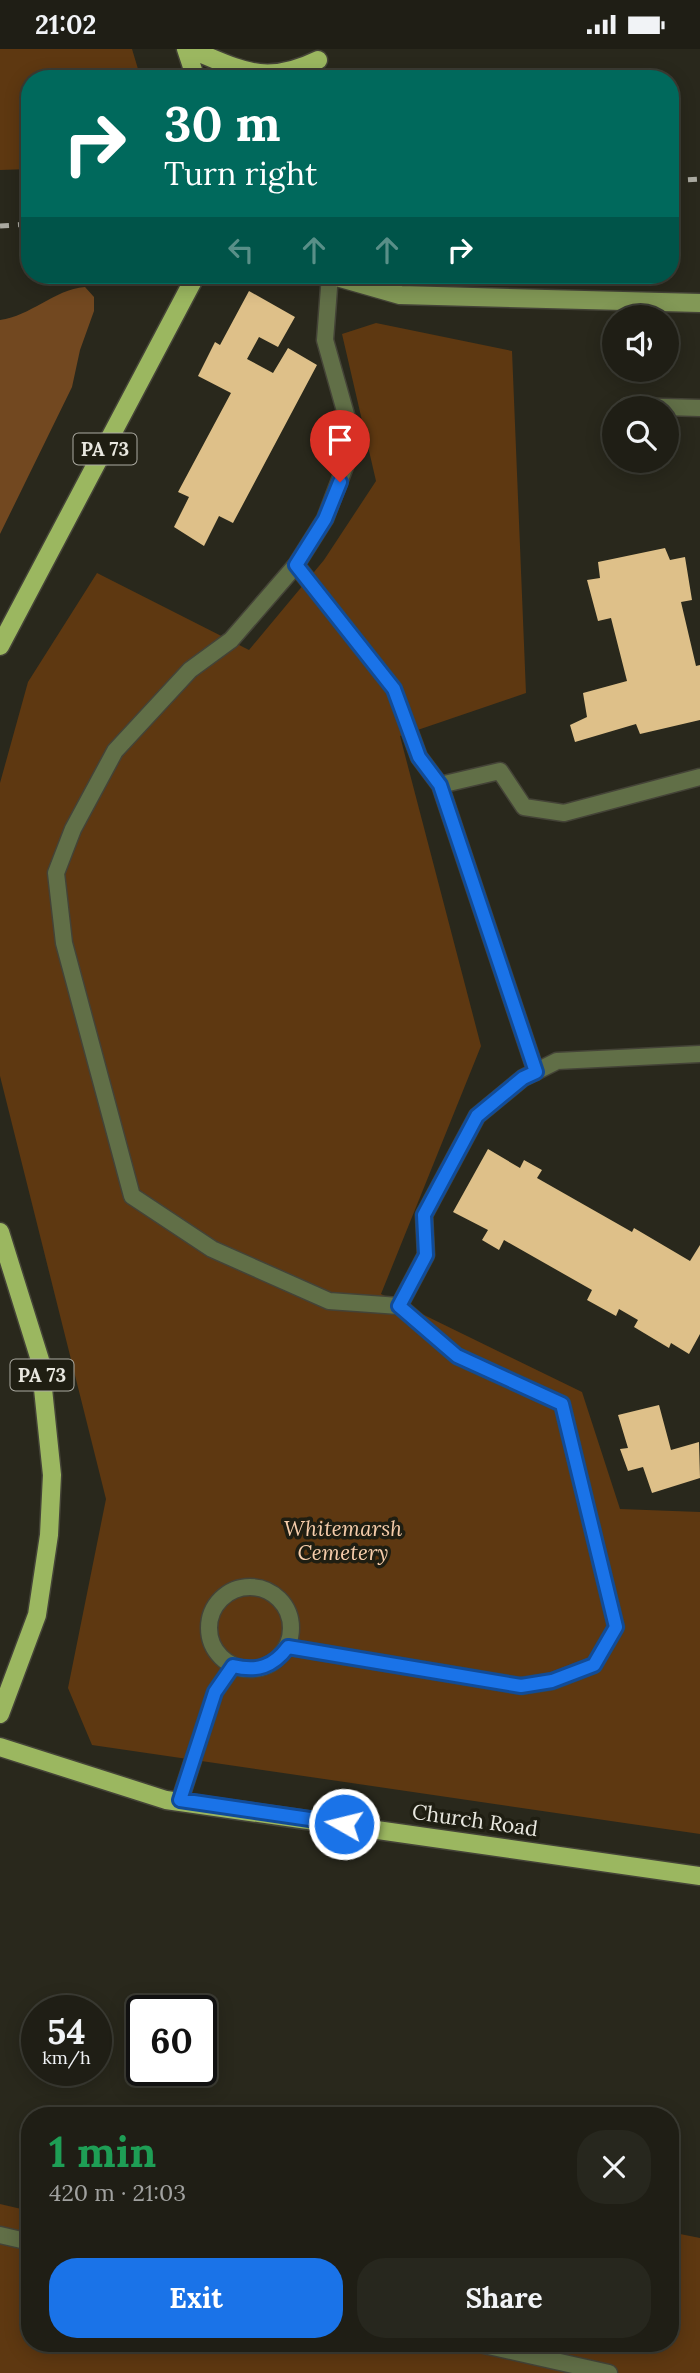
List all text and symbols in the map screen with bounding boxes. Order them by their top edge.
text: 21:02 [35,8,96,41]
text: 30 m [164,92,281,154]
icon: right [49,98,140,189]
text: Turn right [164,153,317,194]
icon: left [222,231,260,269]
icon: ahead [295,231,333,269]
icon: ahead [368,231,406,269]
icon: right [441,231,479,269]
map controls [602,305,679,473]
button: sound [602,305,679,382]
button: search [602,396,679,473]
pin [310,410,370,482]
icon: arrive [321,421,359,459]
road number: PA 73 [74,433,136,465]
road number: PA 73 [10,1359,74,1391]
park label: Whitemarsh Cemetery [284,1515,402,1566]
position arrow [307,1787,381,1861]
street label: Church Road [410,1798,540,1842]
speed limit sign: 60 [126,1995,217,2086]
text: 54 [47,2009,86,2054]
text: km/h [42,2046,91,2069]
text: 1 min [49,2125,156,2179]
button: close [577,2130,651,2204]
text: 420 m · 21:03 [49,2178,186,2207]
button: Exit [49,2258,343,2338]
button: Share [357,2258,651,2338]

